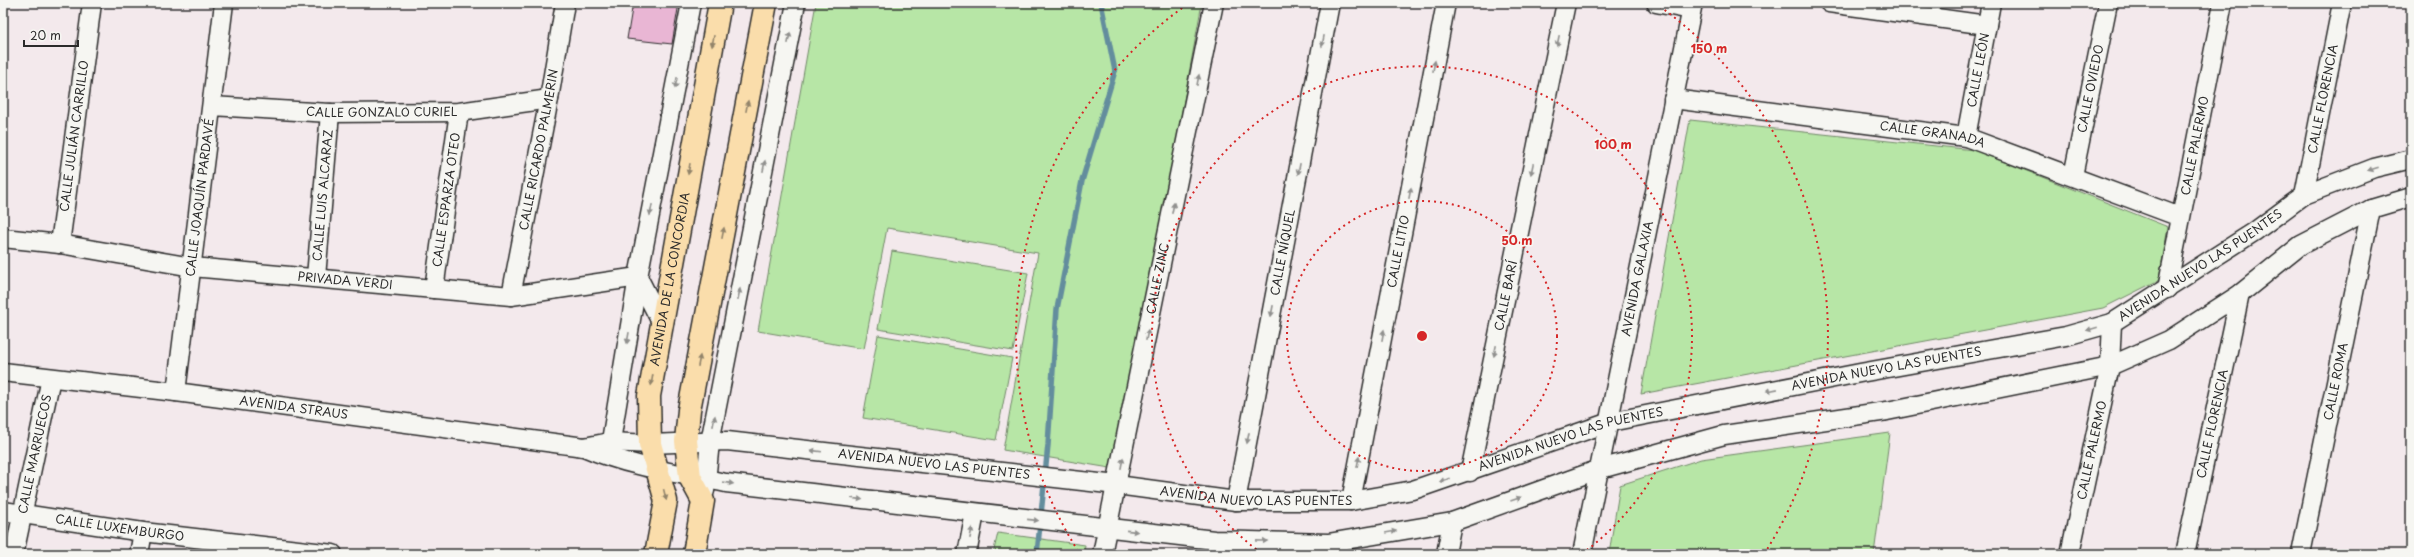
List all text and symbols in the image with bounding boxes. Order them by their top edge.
scale bar [24,22,78,48]
text: 20 m [30,26,61,44]
street label: CALLE LEÓN [1962,31,1993,109]
one-way arrow [786,32,792,45]
one-way arrow [710,35,716,47]
one-way arrow [1319,35,1325,47]
one-way arrow [1555,35,1561,47]
text: 150 m [1691,39,1727,57]
street label: CALLE FLORENCIA [2302,42,2342,155]
street label: CALLE OVIEDO [2072,43,2107,134]
street label: CALLE JULIÁN CARRILLO [54,59,92,213]
one-way arrow [1432,59,1438,72]
street label: CALLE RICARDO PALMERIN [514,67,562,232]
one-way arrow [1196,74,1202,86]
one-way arrow [673,76,679,89]
street label: CALLE PALERMO [2176,94,2213,197]
one-way arrow [744,100,750,112]
street label: CALLE GONZALO CURIEL [306,102,458,121]
street label: CALLE GRANADA [1879,116,1988,152]
street label: CALLE JOAQUÍN PARDAVÉ [180,117,218,278]
street label: CALLE LUIS ALCARAZ [307,129,337,262]
street label: CALLE ESPARZA OTEO [427,131,464,268]
text: 100 m [1594,135,1632,153]
one-way arrow [761,160,767,172]
one-way arrow [1529,162,1535,175]
one-way arrow [686,163,692,175]
one-way arrow [1295,163,1301,175]
one-way arrow [2367,166,2379,172]
one-way arrow [1407,187,1413,199]
street label: AVENIDA DE LA CONCORDIA [645,191,694,367]
one-way arrow [1170,202,1176,214]
one-way arrow [648,204,654,216]
street label: AVENIDA NUEVO LAS PUENTES [2114,204,2286,325]
street label: CALLE NÍQUEL [1265,207,1299,297]
street label: CALLE LITIO [1382,213,1413,289]
street label: AVENIDA GALAXIA [1616,219,1657,337]
one-way arrow [721,227,727,240]
text: 50 m [1501,231,1533,249]
street label: CALLE ZINC [1141,241,1173,316]
street label: CALLE BARÍ [1489,258,1521,332]
street label: PRIVADA VERDI [297,267,393,293]
one-way arrow [736,287,742,300]
one-way arrow [1269,305,1275,317]
one-way arrow [2085,326,2097,332]
one-way arrow [1145,329,1151,341]
one-way arrow [1380,329,1386,341]
centre of rings [1415,329,1429,343]
one-way arrow [625,332,631,344]
street label: AVENIDA NUEVO LAS PUENTES [1790,341,1983,394]
street label: CALLE ROMA [2318,341,2352,422]
one-way arrow [1492,345,1498,357]
one-way arrow [697,355,703,367]
street label: CALLE FLORENCIA [2191,367,2232,480]
one-way arrow [649,374,655,386]
one-way arrow [1766,388,1778,394]
street label: AVENIDA STRAUS [239,391,349,423]
street label: CALLE MARRUECOS [13,393,55,515]
street label: CALLE PALERMO [2072,399,2110,501]
street label: AVENIDA NUEVO LAS PUENTES [1475,402,1665,475]
one-way arrow [711,415,717,427]
one-way arrow [1245,432,1251,445]
street label: AVENIDA NUEVO LAS PUENTES [837,444,1031,483]
one-way arrow [810,448,822,454]
one-way arrow [1355,456,1361,468]
one-way arrow [1119,457,1125,469]
one-way arrow [1438,477,1450,483]
one-way arrow [722,480,735,486]
street label: AVENIDA NUEVO LAS PUENTES [1159,481,1352,509]
one-way arrow [662,488,668,501]
one-way arrow [1510,495,1522,501]
one-way arrow [851,496,864,502]
street label: CALLE LUXEMBURGO [54,509,185,545]
one-way arrow [1027,516,1039,523]
one-way arrow [968,527,974,540]
one-way arrow [1126,528,1138,534]
one-way arrow [1385,529,1397,535]
one-way arrow [1256,538,1268,545]

